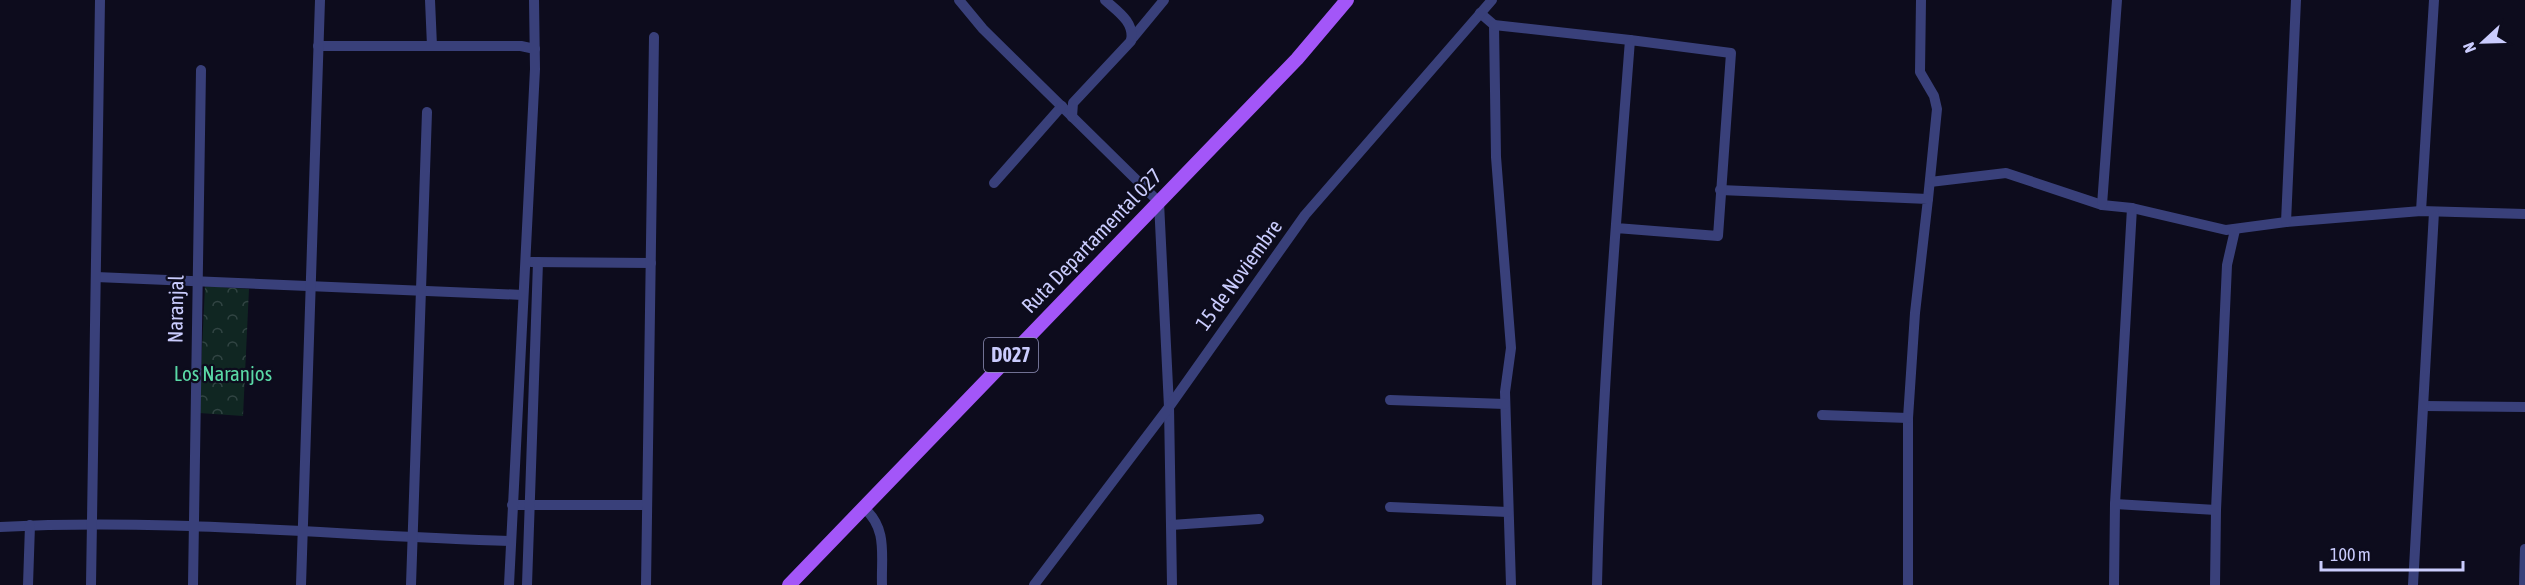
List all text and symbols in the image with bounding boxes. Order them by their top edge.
north arrow [2453,12,2513,72]
text: N [2459,40,2479,55]
street label: Ruta Departamental 027 [1016,163,1166,317]
street label: 15 de Noviembre [1190,214,1286,334]
street label: Naranjal [162,274,188,343]
road number: D027 [984,338,1038,372]
park label: Los Naranjos [174,361,272,385]
scale bar [2321,534,2464,572]
text: 100 m [2330,544,2371,565]

